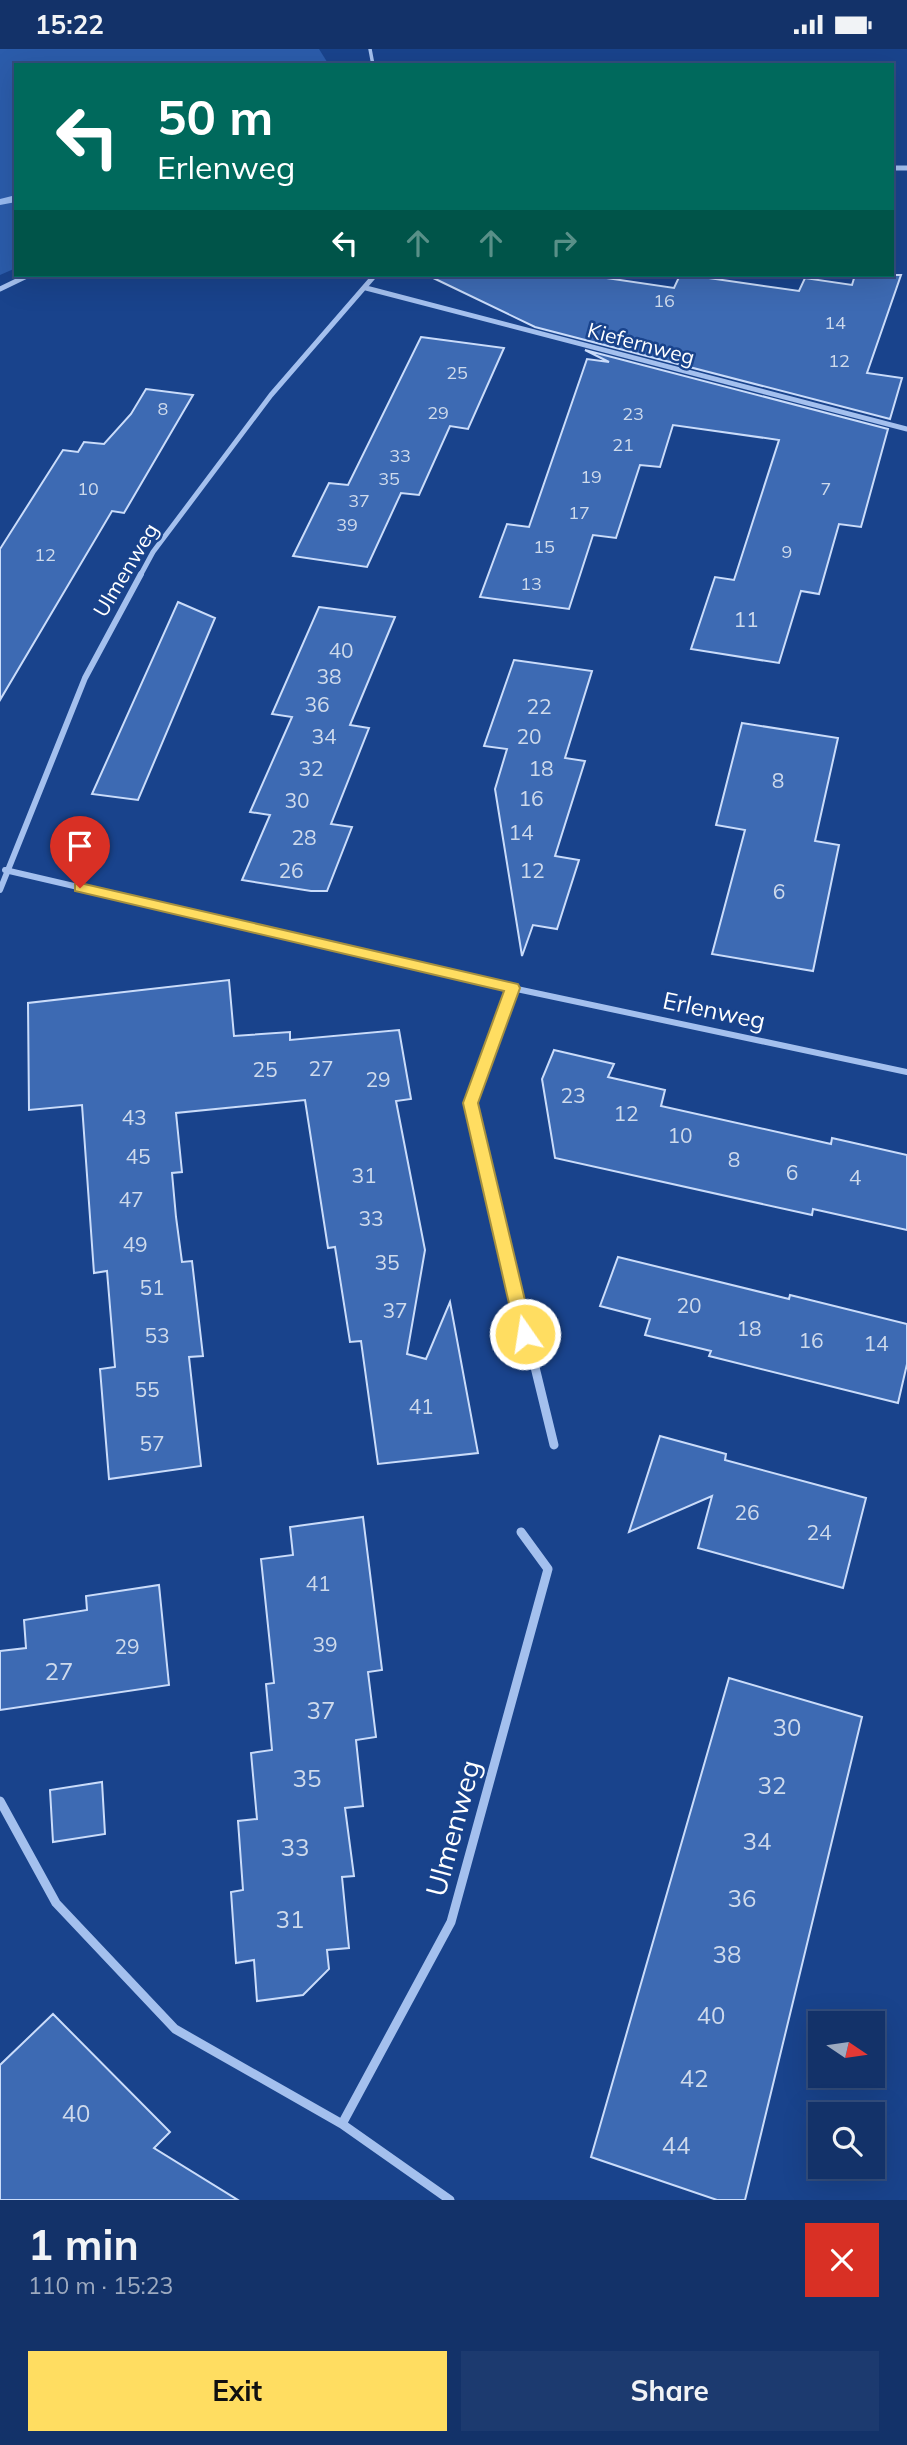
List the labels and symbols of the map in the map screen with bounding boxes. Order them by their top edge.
house number: 16 [653,289,675,312]
house number: 14 [824,311,846,334]
street label: Kiefernweg [585,316,698,370]
house number: 12 [828,349,850,372]
house number: 25 [446,361,468,384]
house number: 8 [158,397,168,420]
house number: 29 [427,401,449,424]
house number: 23 [622,402,644,425]
house number: 21 [612,433,634,456]
house number: 33 [389,444,411,467]
house number: 19 [580,465,602,488]
house number: 35 [378,467,400,490]
house number: 10 [77,477,99,500]
house number: 7 [821,477,831,500]
house number: 37 [348,489,370,512]
house number: 17 [568,501,590,524]
house number: 39 [336,513,358,536]
street label: Ulmenweg [87,518,163,621]
house number: 15 [533,535,555,558]
house number: 9 [782,540,792,563]
house number: 12 [34,543,56,566]
house number: 13 [520,572,542,595]
house number: 11 [733,606,759,632]
house number: 40 [328,637,354,663]
house number: 38 [316,663,342,689]
house number: 36 [304,691,330,717]
house number: 22 [526,693,552,719]
house number: 34 [311,723,337,749]
house number: 20 [516,723,542,749]
house number: 32 [298,755,324,781]
house number: 18 [528,755,554,781]
house number: 8 [772,767,784,793]
house number: 16 [518,785,544,811]
house number: 30 [284,787,310,813]
pin [50,816,110,888]
house number: 14 [508,819,534,845]
house number: 28 [291,824,317,850]
house number: 26 [278,857,304,883]
house number: 12 [519,857,545,883]
house number: 6 [773,878,785,904]
street label: Erlenweg [660,985,768,1035]
house number: 27 [308,1055,334,1081]
house number: 25 [252,1056,278,1082]
house number: 29 [365,1066,391,1092]
house number: 23 [560,1082,586,1108]
house number: 12 [613,1100,639,1126]
house number: 43 [121,1104,147,1130]
house number: 10 [667,1122,693,1148]
house number: 45 [125,1143,151,1169]
house number: 8 [728,1146,740,1172]
house number: 6 [786,1159,798,1185]
house number: 31 [351,1162,377,1188]
house number: 4 [849,1164,862,1190]
house number: 47 [118,1186,144,1212]
house number: 33 [358,1205,384,1231]
house number: 49 [122,1231,148,1257]
house number: 35 [374,1249,400,1275]
house number: 51 [139,1274,165,1300]
house number: 20 [676,1292,702,1318]
house number: 37 [382,1297,408,1323]
position arrow [488,1297,562,1371]
house number: 18 [736,1315,762,1341]
house number: 53 [144,1322,170,1348]
house number: 16 [798,1327,824,1353]
house number: 14 [863,1330,889,1356]
house number: 55 [134,1376,160,1402]
house number: 41 [408,1393,434,1419]
house number: 57 [139,1430,165,1456]
house number: 26 [734,1499,760,1525]
house number: 24 [806,1519,832,1545]
house number: 41 [305,1570,331,1596]
house number: 39 [312,1631,338,1657]
house number: 29 [114,1633,140,1659]
house number: 27 [45,1656,73,1686]
house number: 37 [307,1695,335,1725]
house number: 30 [773,1712,801,1742]
street label: Ulmenweg [418,1756,487,1900]
house number: 35 [293,1763,321,1793]
house number: 32 [758,1770,786,1800]
house number: 34 [743,1826,771,1856]
house number: 33 [281,1832,309,1862]
house number: 36 [728,1883,756,1913]
house number: 31 [276,1904,304,1934]
house number: 38 [713,1939,741,1969]
house number: 40 [697,2000,725,2030]
north arrow [808,2011,886,2088]
house number: 42 [680,2063,708,2093]
house number: 40 [62,2098,90,2128]
house number: 44 [662,2130,690,2160]

